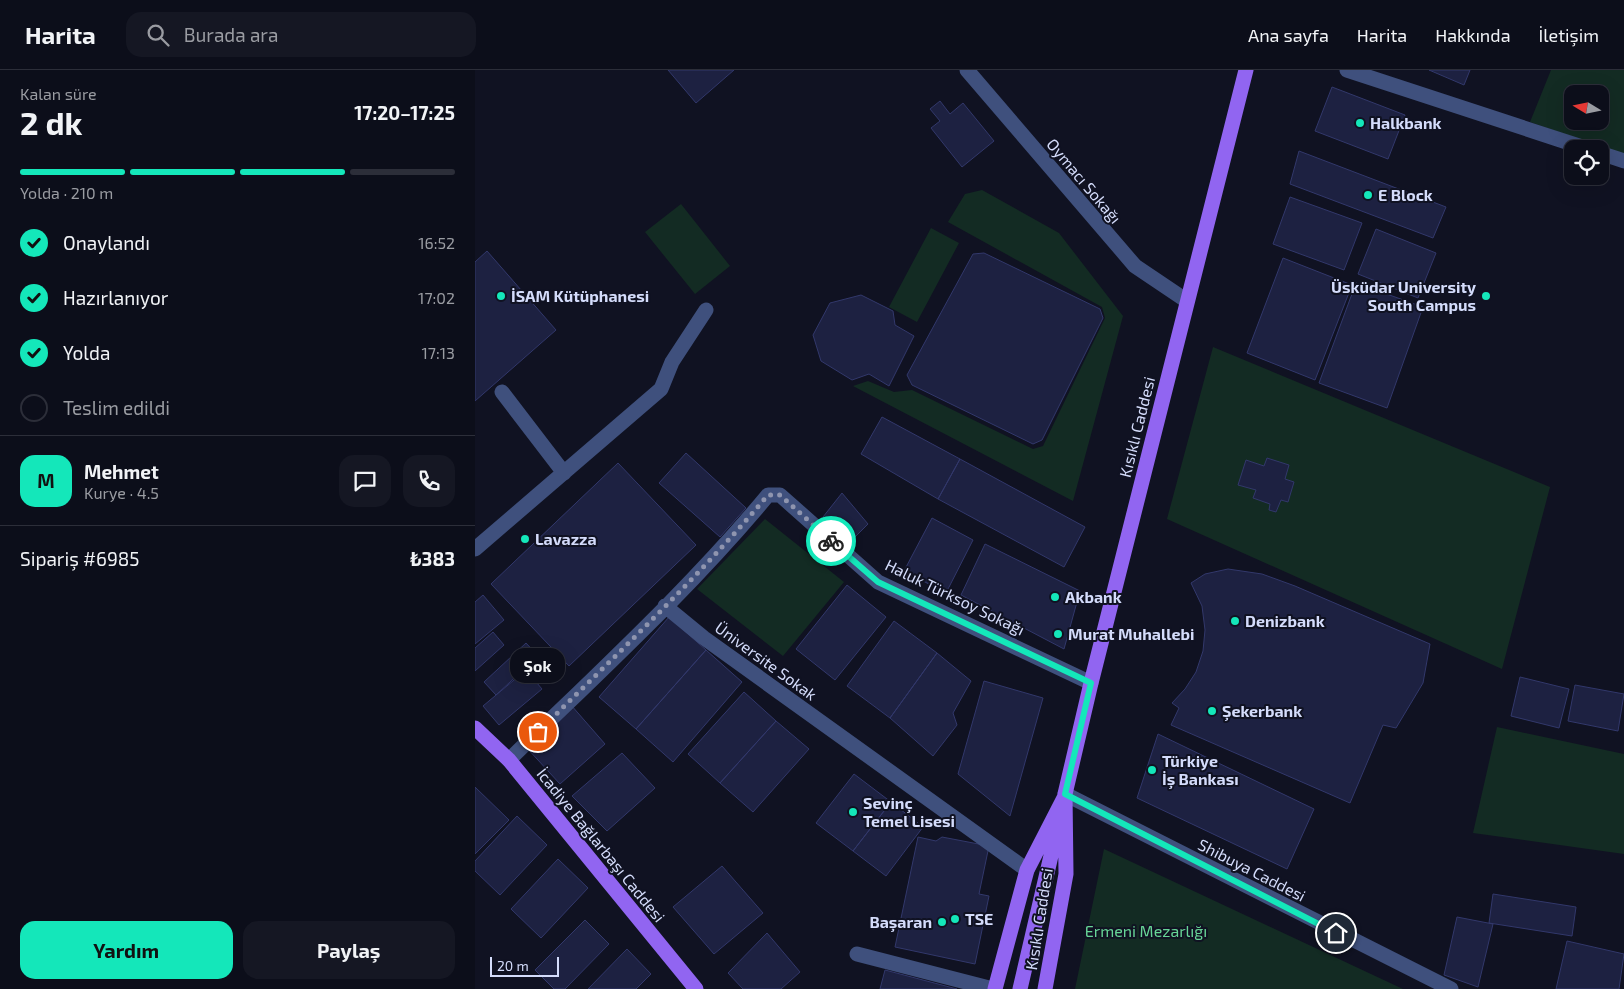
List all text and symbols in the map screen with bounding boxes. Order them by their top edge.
search box [126,12,476,57]
text: Harita [25,20,96,49]
icon: search [144,21,172,49]
text: Burada ara [184,23,278,46]
text: Ana sayfa [1248,24,1329,46]
text: Harita [1357,24,1407,46]
text: Hakkında [1435,24,1511,46]
text: İletişim [1539,24,1599,46]
text: Kalan süre [20,84,97,103]
north arrow [1564,85,1609,130]
map controls [1564,85,1609,185]
text: 17:20–17:25 [354,101,455,124]
text: 2 dk [20,103,83,141]
place label: Halkbank [1370,113,1442,132]
marker: Halkbank [1354,117,1366,129]
street label: Oymacı Sokağı [1043,134,1125,227]
button: locate [1564,140,1609,185]
text: Yolda · 210 m [20,183,113,202]
place label: E Block [1378,185,1433,204]
marker: E Block [1362,189,1374,201]
icon: check [20,229,48,257]
text: Onaylandı [63,231,150,254]
text: 16:52 [418,233,455,252]
place label: Üsküdar University South Campus [1331,277,1476,314]
icon: check [20,284,48,312]
text: Hazırlanıyor [63,286,168,309]
place label: İSAM Kütüphanesi [511,286,649,305]
text: 17:02 [418,288,455,307]
marker: İSAM Kütüphanesi [495,290,507,302]
marker: Üsküdar University South Campus [1480,290,1492,302]
icon: check [20,339,48,367]
text: Yolda [63,341,110,364]
text: 17:13 [421,343,455,362]
street label: Kısıklı Caddesi [1115,375,1158,479]
text: Teslim edildi [63,396,170,419]
button: chat [339,455,391,507]
button: phone [403,455,455,507]
text: Mehmet [84,460,159,483]
text: M [37,469,55,492]
text: Kurye · 4.5 [84,483,159,502]
courier [806,516,856,566]
icon: bike [817,527,845,555]
place label: Lavazza [535,529,597,548]
marker: Lavazza [519,533,531,545]
text: Sipariş #6985 [20,547,140,570]
text: ₺383 [410,547,455,570]
street label: Haluk Türksoy Sokağı [882,555,1028,639]
place label: Akbank [1065,587,1122,606]
marker: Akbank [1049,591,1061,603]
place label: Denizbank [1245,611,1325,630]
marker: Denizbank [1229,615,1241,627]
street label: Üniversite Sokak [712,617,821,704]
place label: Murat Muhallebi [1068,624,1194,643]
marker: Murat Muhallebi [1052,628,1064,640]
callout: Şok [511,647,565,682]
text: Şok [524,656,551,675]
place label: Şekerbank [1222,701,1302,722]
marker: Şekerbank [1206,705,1218,717]
pin [517,711,559,753]
icon: bag [524,718,552,746]
place label: Türkiye İş Bankası [1162,751,1239,790]
street label: İcadiye Bağlarbaşı Caddesi [533,764,669,926]
marker: Türkiye İş Bankası [1146,764,1158,776]
place label: Sevinç Temel Lisesi [863,793,955,830]
marker: Sevinç Temel Lisesi [847,806,859,818]
street label: Shibuya Caddesi [1195,834,1309,905]
street label: Kısıklı Caddesi [1021,867,1056,971]
place label: TSE [965,909,993,928]
place label: Başaran [870,912,932,933]
pin [1315,912,1357,954]
marker: TSE [949,913,961,925]
marker: Başaran [936,916,948,928]
icon: home [1322,919,1350,947]
button: Yardım [20,921,233,979]
button: Paylaş [243,921,455,979]
park label: Ermeni Mezarlığı [1085,921,1207,940]
scale bar [490,954,559,977]
text: 20 m [497,957,529,974]

